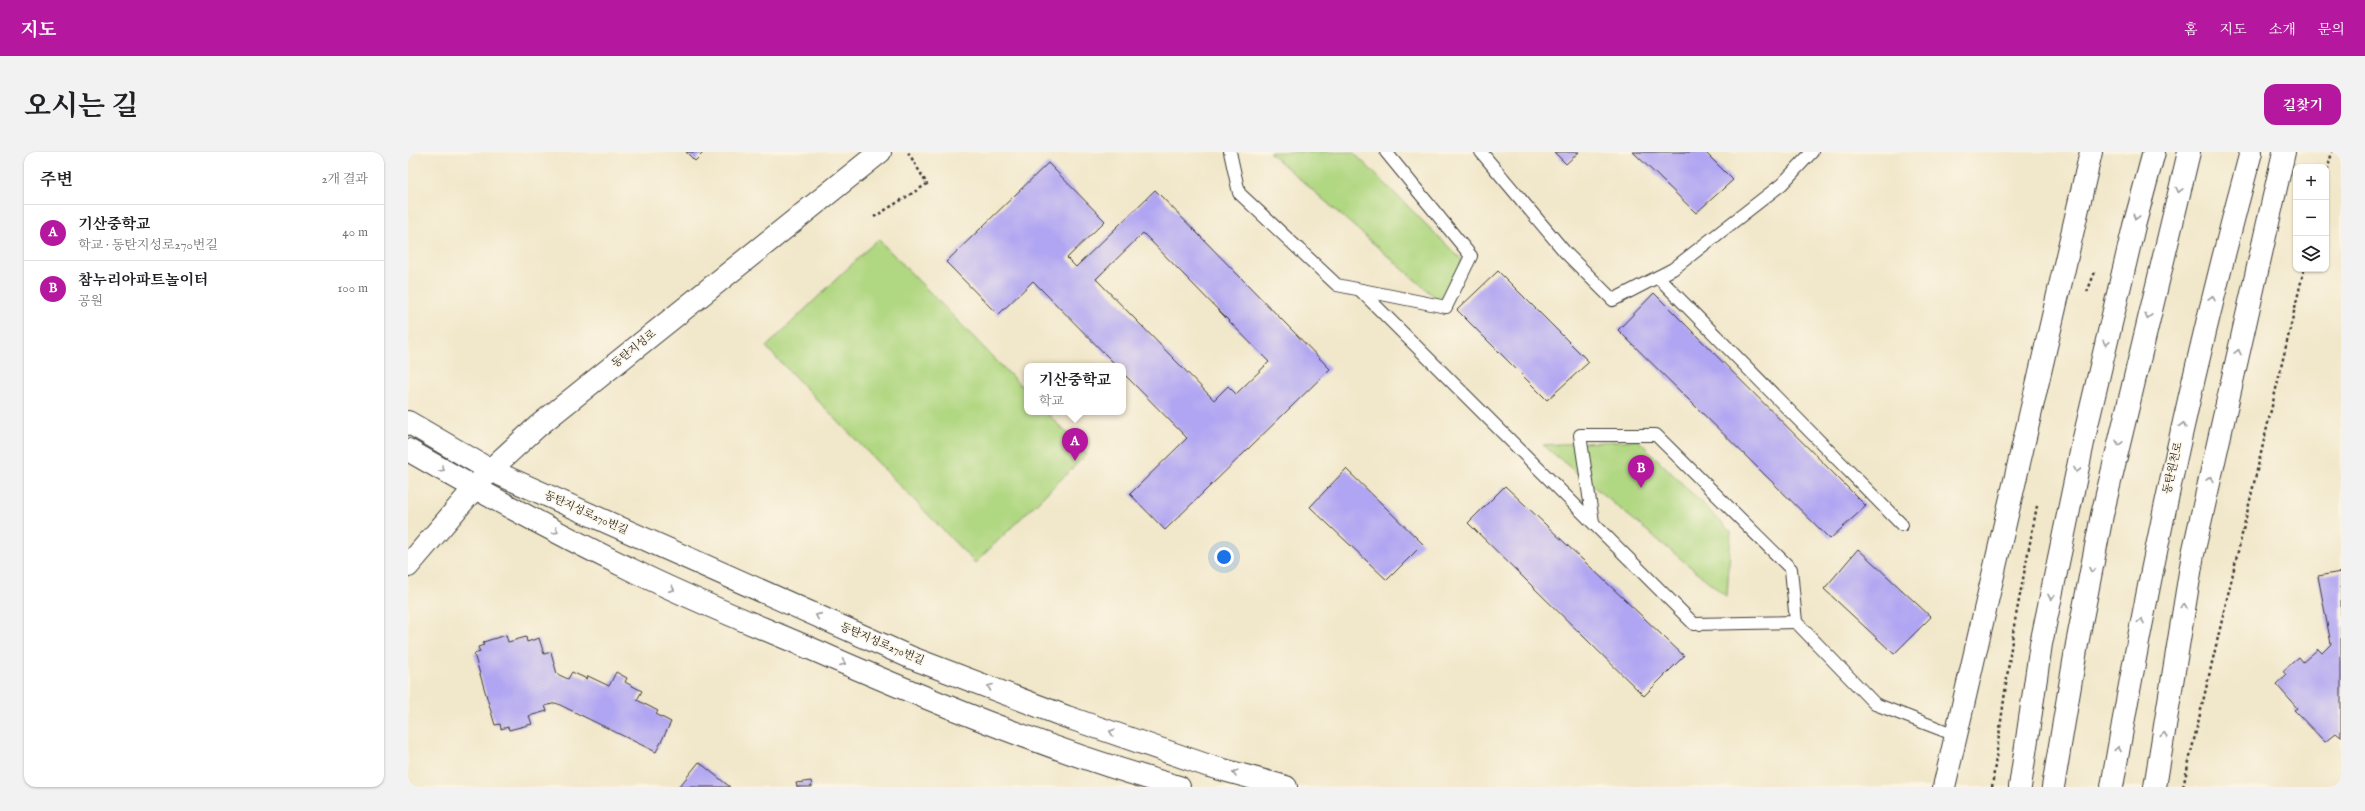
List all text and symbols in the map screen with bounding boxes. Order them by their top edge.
text: 지도 [20,19,57,43]
text: 홈 [2184,21,2198,39]
text: 지도 [2220,21,2247,39]
text: 소개 [2269,21,2296,39]
text: 문의 [2318,21,2345,39]
button: 길찾기 [2264,84,2341,125]
text: 오시는 길 [24,90,138,125]
map controls [2293,164,2329,272]
button: + [2293,164,2329,200]
text: 주변 [40,170,73,191]
text: 2개 결과 [321,171,368,188]
one-way arrow [2175,186,2184,193]
button: − [2293,200,2329,236]
one-way arrow [2132,213,2141,220]
text: 기산중학교 [78,215,150,234]
text: A [49,224,57,241]
text: 40 m [342,224,368,241]
button: layers [2293,236,2329,272]
text: 학교 · 동탄지성로270번길 [78,237,218,254]
text: 참누리아파트놀이터 [78,271,208,290]
text: B [49,280,57,297]
text: 100 m [338,280,368,297]
text: 공원 [78,293,103,310]
one-way arrow [2208,295,2216,302]
one-way arrow [2145,313,2153,319]
street label: 동탄지성로 [609,327,659,371]
one-way arrow [2102,339,2111,346]
one-way arrow [2234,349,2242,355]
popup [1024,363,1126,415]
text: 기산중학교 [1039,371,1111,390]
text: 학교 [1039,393,1064,410]
one-way arrow [2178,422,2187,429]
pin: A [1062,428,1088,461]
one-way arrow [2116,440,2124,446]
street label: 동탄원천로 [2160,440,2186,495]
pin: B [1628,455,1654,488]
one-way arrow [438,465,445,472]
one-way arrow [2074,467,2082,473]
one-way arrow [2205,476,2213,482]
street label: 동탄지성로270번길 [542,488,630,538]
one-way arrow [552,526,559,533]
your location [1214,547,1234,567]
one-way arrow [2088,567,2096,573]
one-way arrow [668,584,676,592]
one-way arrow [2047,594,2056,600]
one-way arrow [2179,603,2188,609]
one-way arrow [815,613,823,621]
one-way arrow [2136,617,2144,624]
street label: 동탄지성로270번길 [838,620,926,668]
one-way arrow [840,658,847,666]
one-way arrow [986,684,993,692]
one-way arrow [1108,729,1115,737]
one-way arrow [2159,732,2167,738]
one-way arrow [2113,745,2122,752]
one-way arrow [1232,769,1239,778]

